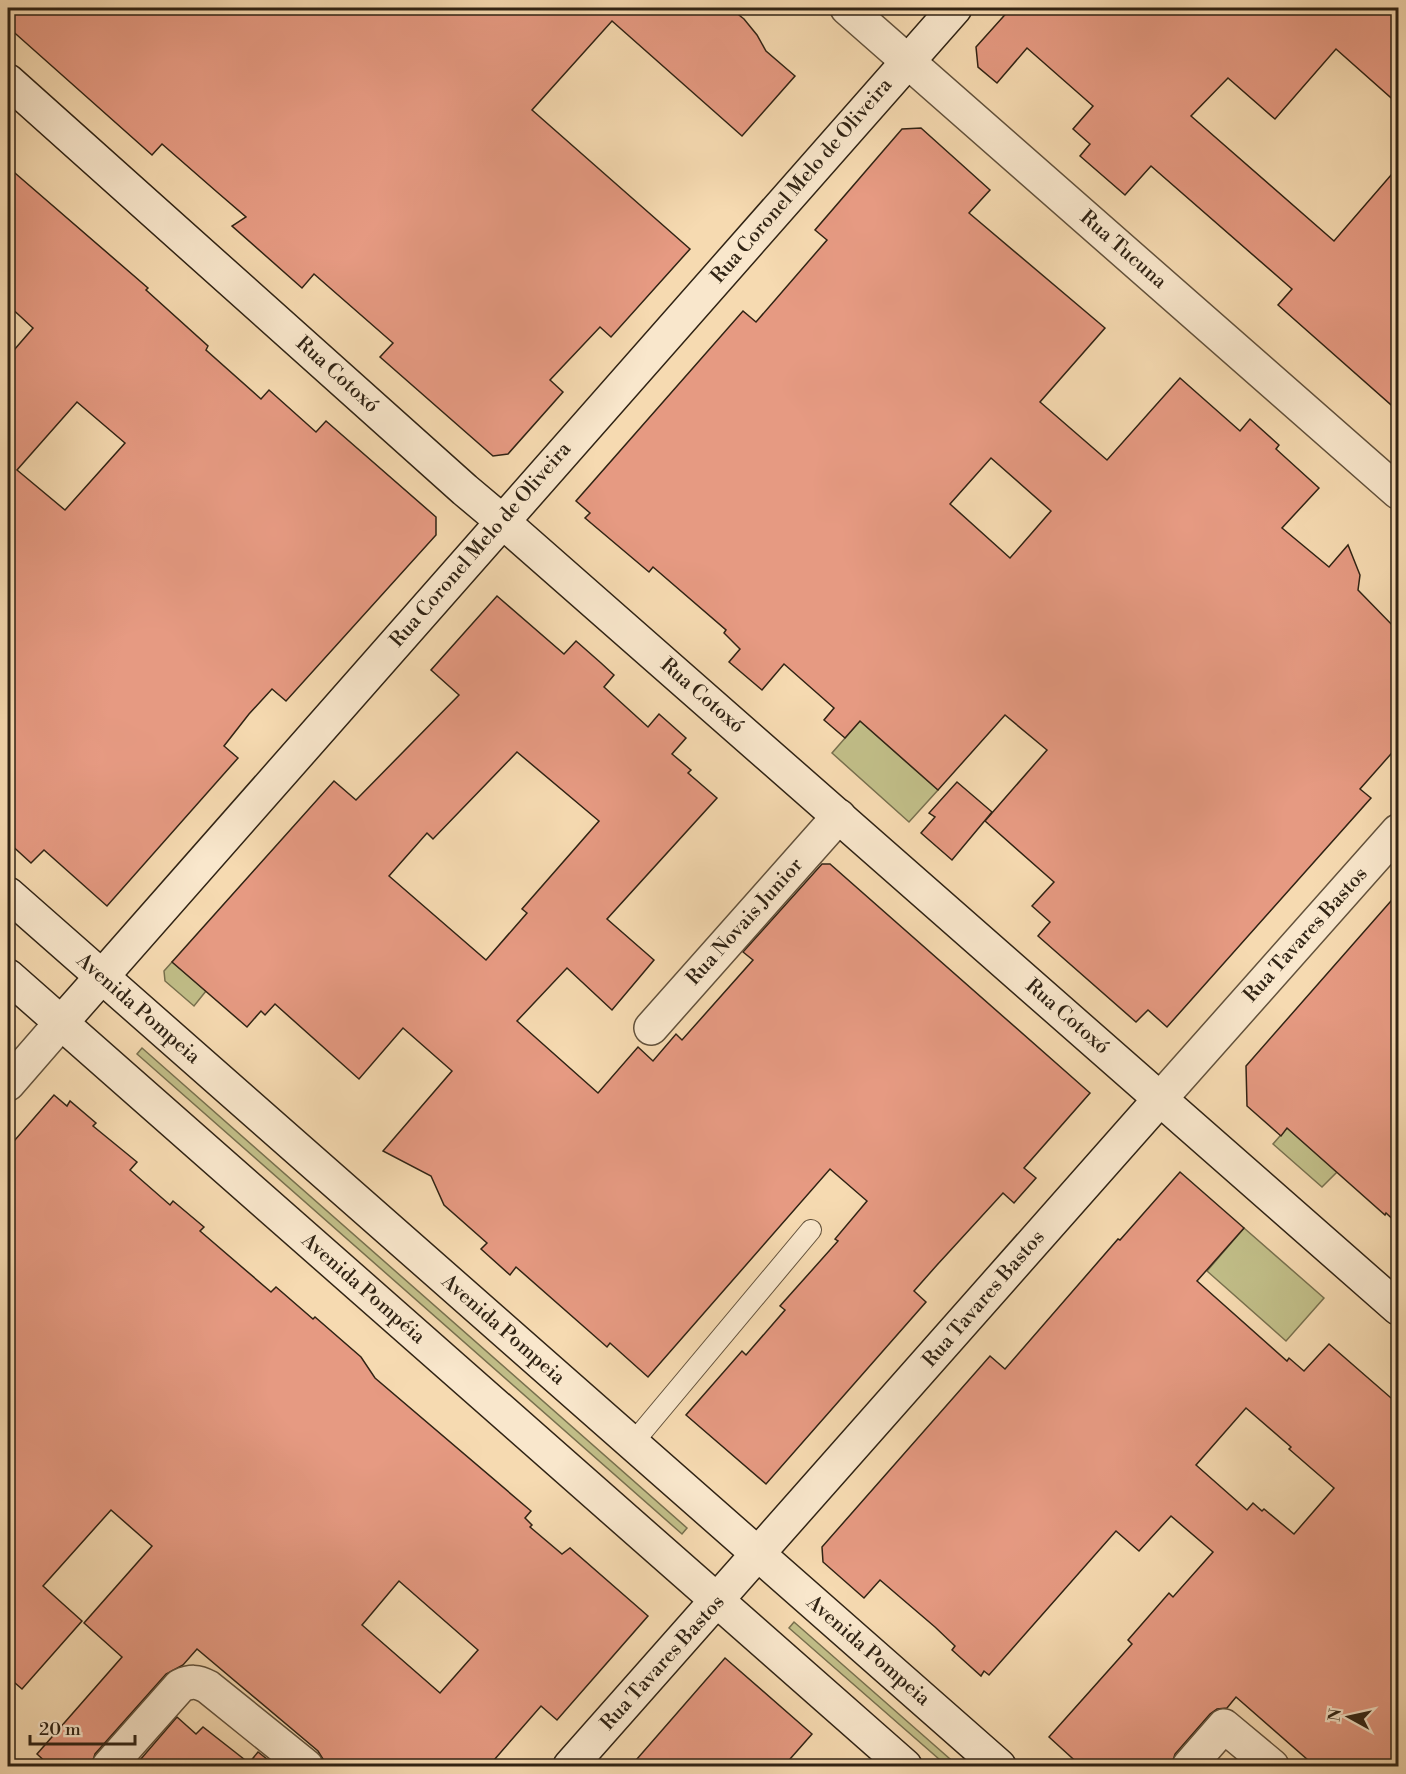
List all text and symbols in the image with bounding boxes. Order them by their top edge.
street label: Rua Coronel Melo de Oliveira [706,73,899,289]
street label: Rua Tucuna [1074,206,1172,295]
street label: Rua Cotoxó [290,331,384,419]
street label: Rua Coronel Melo de Oliveira [385,437,578,653]
street label: Rua Cotoxó [655,653,749,739]
street label: Rua Novais Junior [681,853,809,991]
street label: Rua Tavares Bastos [1239,862,1373,1008]
street label: Avenida Pompeia [70,948,206,1070]
street label: Rua Cotoxó [1020,974,1114,1060]
street label: Rua Tavares Bastos [918,1225,1050,1373]
street label: Avenida Pompéia [295,1228,431,1350]
street label: Avenida Pompeia [435,1269,571,1391]
street label: Rua Tavares Bastos [596,1590,730,1736]
street label: Avenida Pompeia [800,1590,936,1712]
north arrow [1319,1687,1379,1747]
text: N [1324,1707,1346,1723]
scale bar [30,1708,135,1746]
text: 20 m [39,1718,81,1741]

